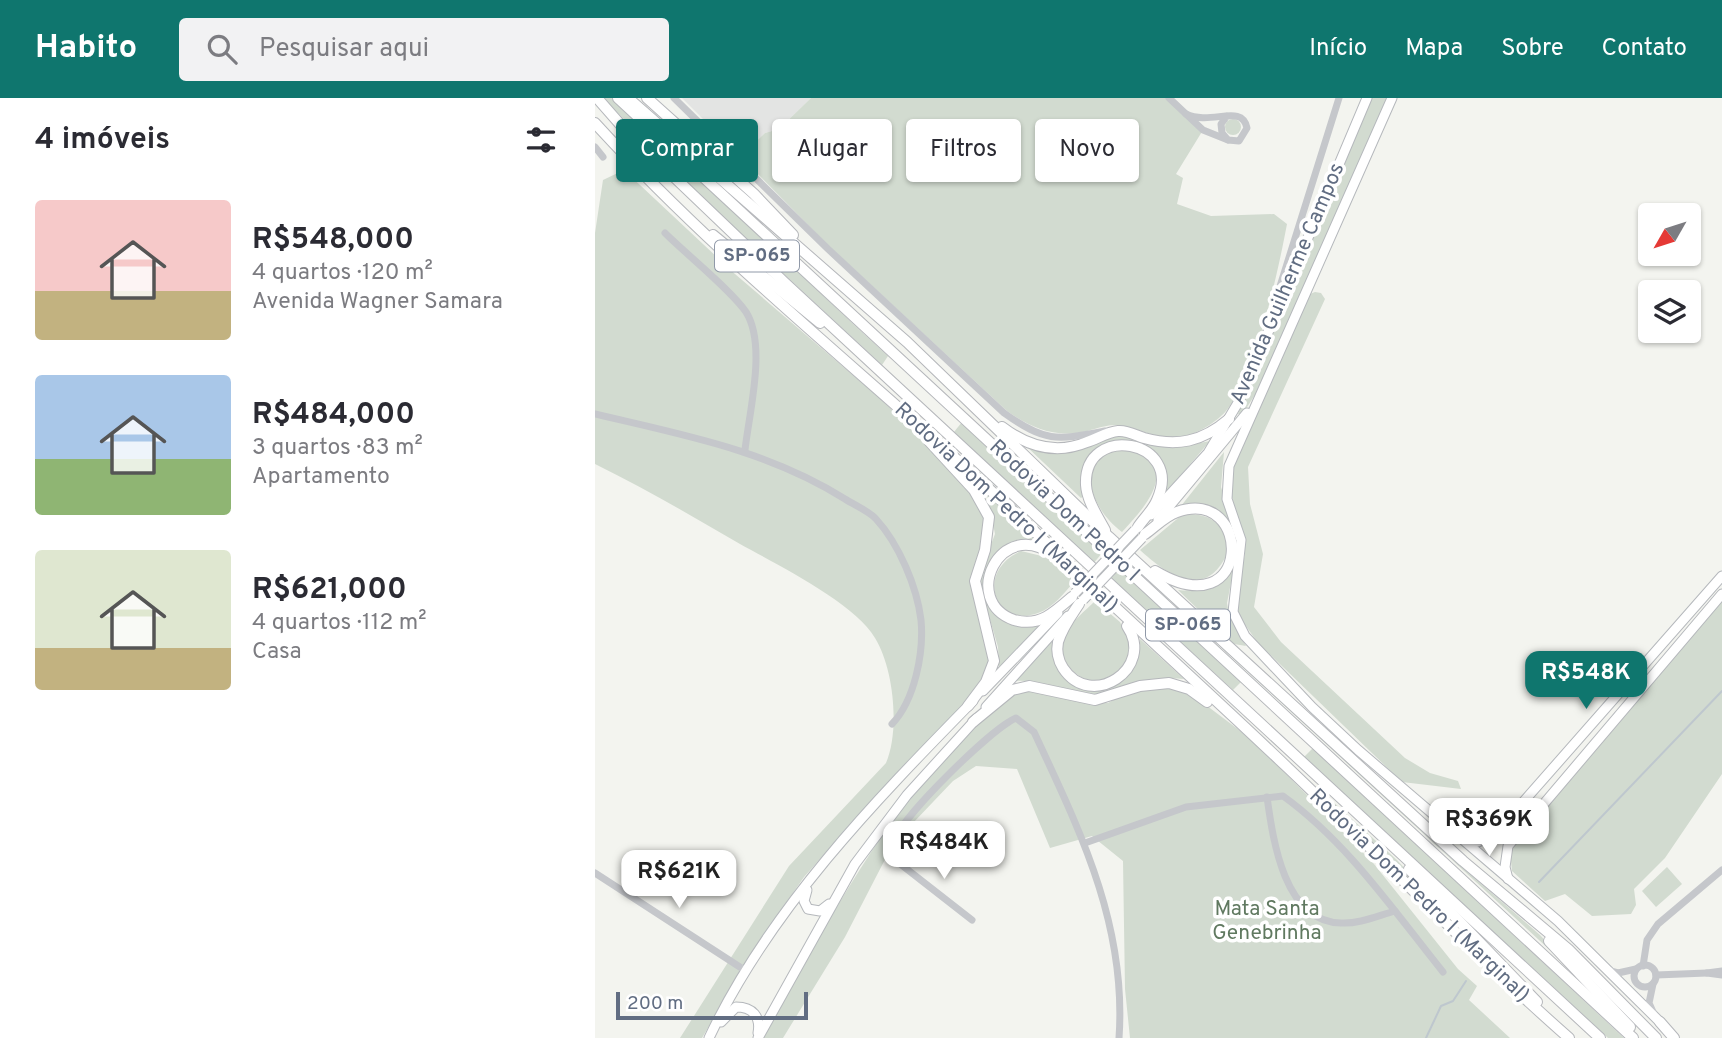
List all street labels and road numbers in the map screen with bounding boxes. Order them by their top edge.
street label: Avenida Guilherme Campos [1225,159,1351,409]
road number: SP-065 [715,240,799,272]
street label: Rodovia Dom Pedro I (Marginal) [889,398,1123,618]
street label: Rodovia Dom Pedro I [984,435,1144,587]
road number: SP-065 [1146,610,1230,640]
street label: Rodovia Dom Pedro I (Marginal) [1303,783,1535,1009]

